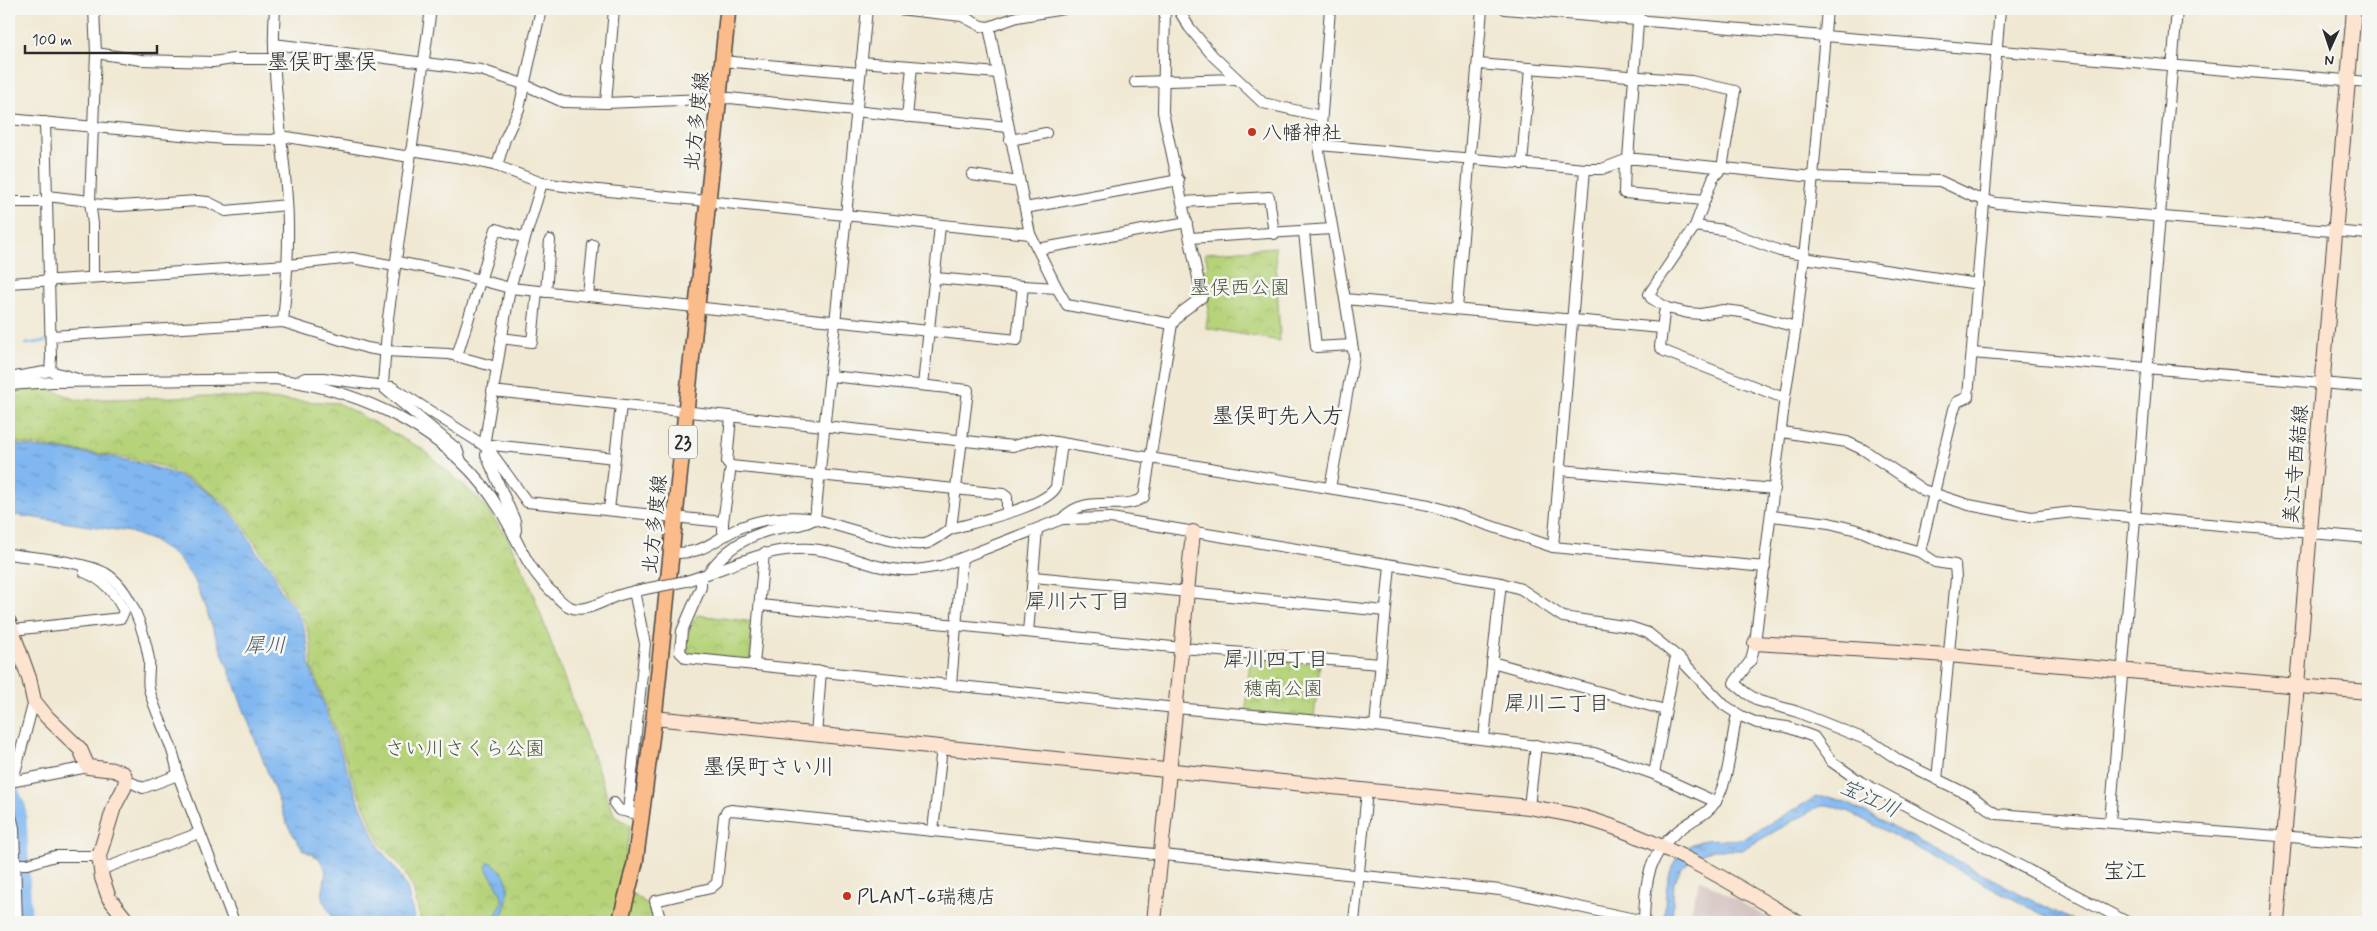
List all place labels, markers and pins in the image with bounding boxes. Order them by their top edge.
place label: 八幡神社 [1262,120,1342,147]
marker: 八幡神社 [1246,126,1258,138]
place label: PLANT-6瑞穂店 [857,884,996,911]
marker: PLANT-6瑞穂店 [841,890,853,902]

